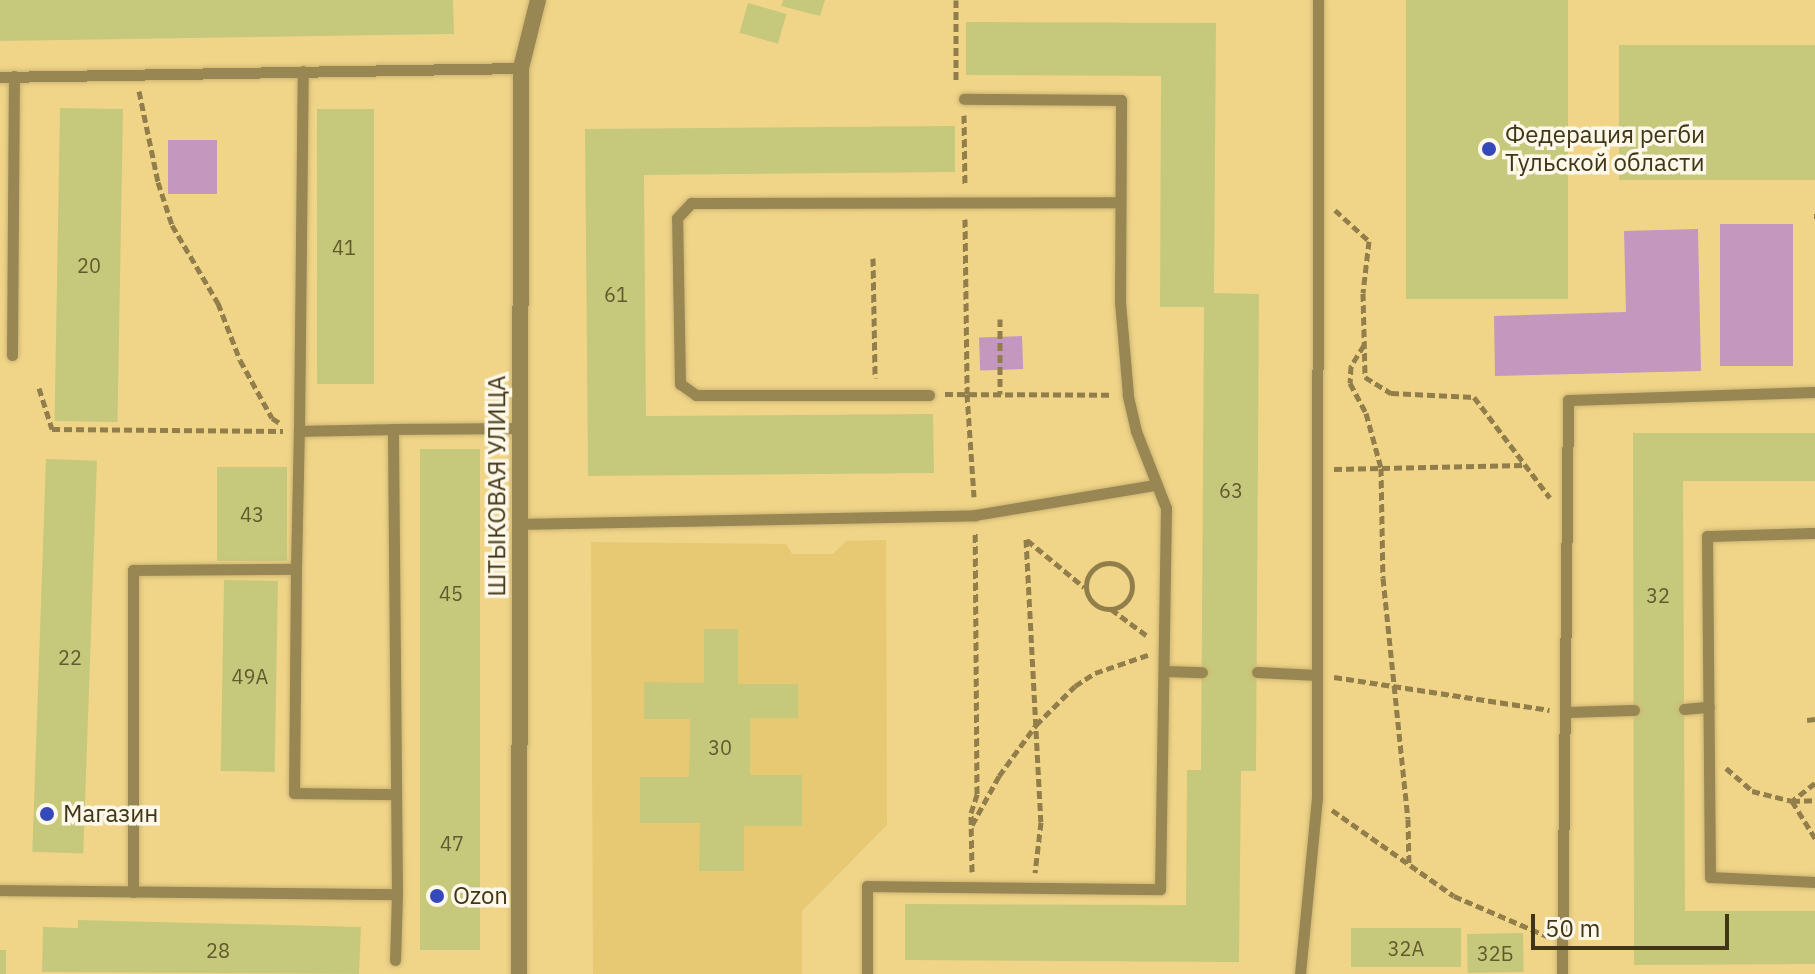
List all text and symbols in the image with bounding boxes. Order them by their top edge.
place label: Федерация регби Тульской области [1505,121,1705,177]
marker: Федерация регби Тульской области [1480,140,1498,158]
house number: 41 [332,235,356,259]
house number: 20 [77,253,101,277]
house number: 61 [604,282,628,306]
street label: ШТЫКОВАЯ УЛИЦА [483,375,511,597]
house number: 63 [1219,478,1243,502]
house number: 43 [240,502,264,526]
house number: 45 [439,581,463,605]
house number: 32 [1646,583,1670,607]
house number: 22 [58,645,82,669]
house number: 49А [232,664,268,688]
house number: 30 [708,735,732,759]
place label: Магазин [63,800,158,828]
marker: Магазин [38,805,56,823]
house number: 47 [440,831,464,855]
place label: Ozon [453,882,508,910]
marker: Ozon [428,887,446,905]
scale bar [1535,898,1733,948]
text: 50 m [1545,912,1600,944]
house number: 32А [1388,936,1424,960]
house number: 28 [206,938,230,962]
house number: 32Б [1477,941,1513,965]

